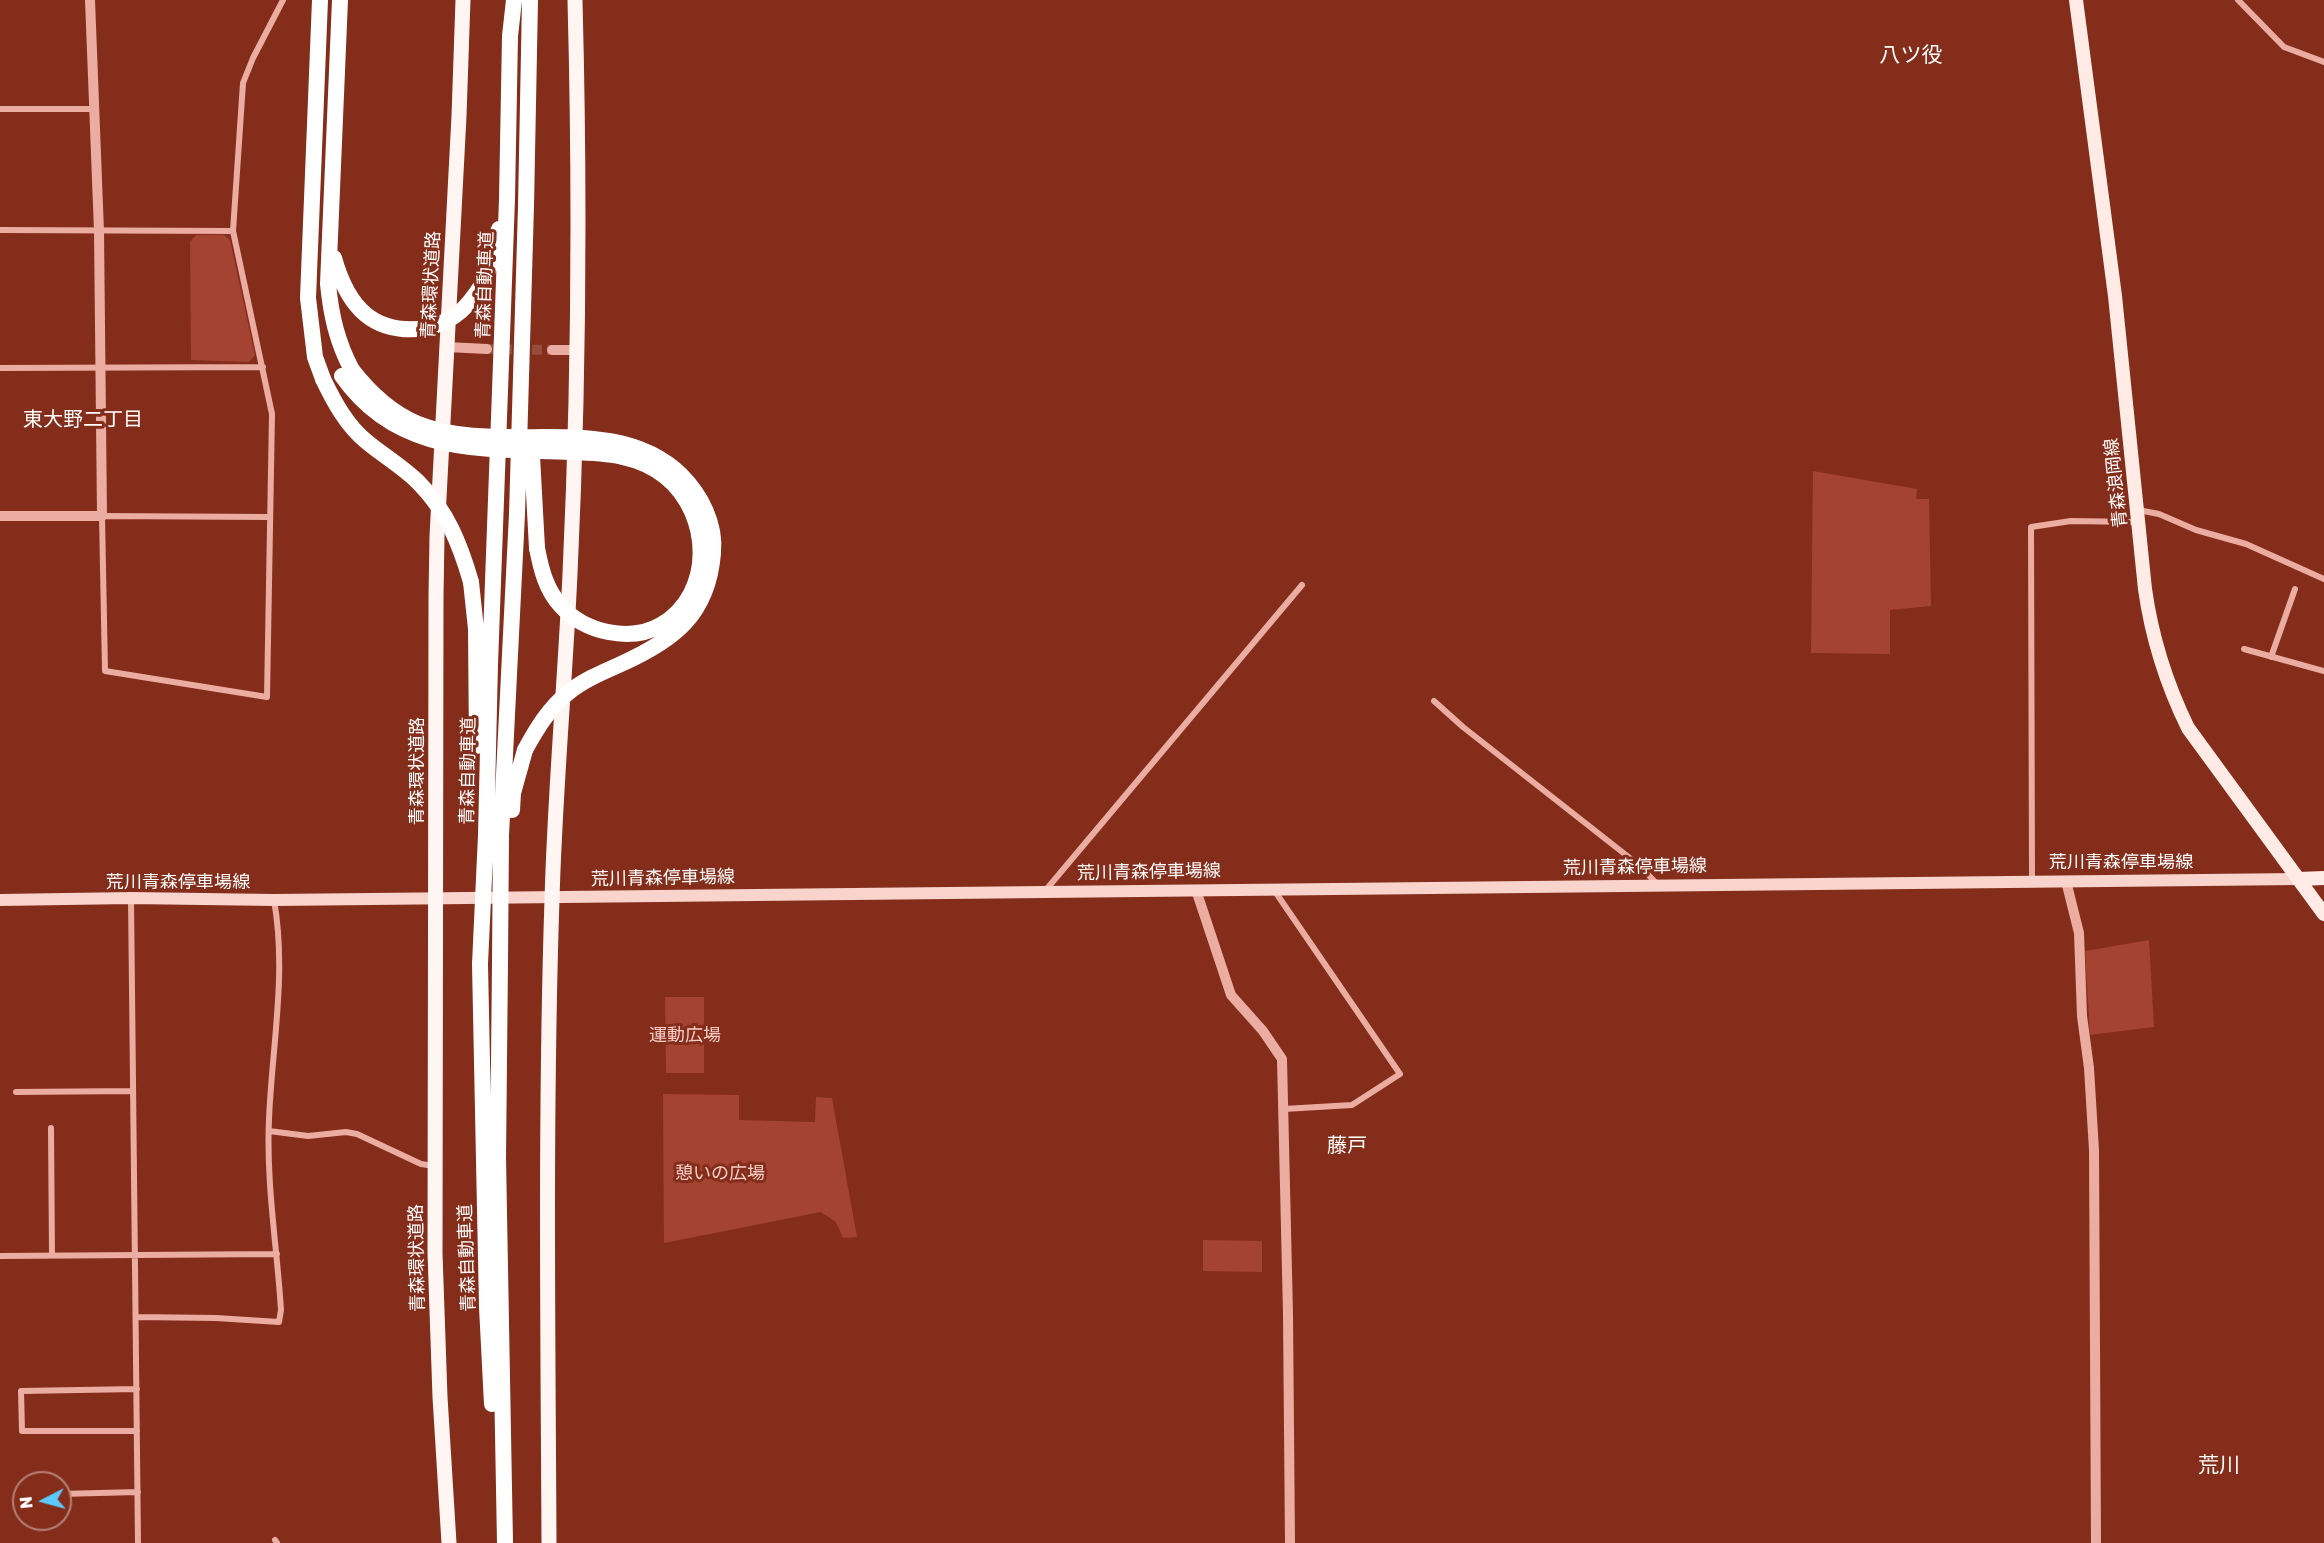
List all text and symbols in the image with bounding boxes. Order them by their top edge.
district label: 八ツ役 [1880,42,1942,68]
street label: 青森環状道路 [417,231,445,339]
street label: 青森自動車道 [472,231,498,339]
district label: 東大野二丁目 [23,408,143,432]
street label: 青森浪岡線 [2101,437,2131,529]
street label: 青森環状道路 [406,717,428,825]
street label: 青森自動車道 [456,717,480,825]
street label: 荒川青森停車場線 [2049,851,2193,873]
street label: 荒川青森停車場線 [1563,855,1707,879]
street label: 荒川青森停車場線 [1077,860,1221,884]
street label: 荒川青森停車場線 [591,866,735,890]
street label: 荒川青森停車場線 [106,871,250,893]
park label: 運動広場 [649,1024,721,1046]
district label: 藤戸 [1327,1134,1367,1158]
park label: 憩いの広場 [675,1162,765,1184]
street label: 青森環状道路 [405,1204,429,1312]
street label: 青森自動車道 [454,1204,480,1312]
district label: 荒川 [2198,1452,2240,1478]
north arrow [12,1471,72,1531]
text: N [16,1496,37,1510]

